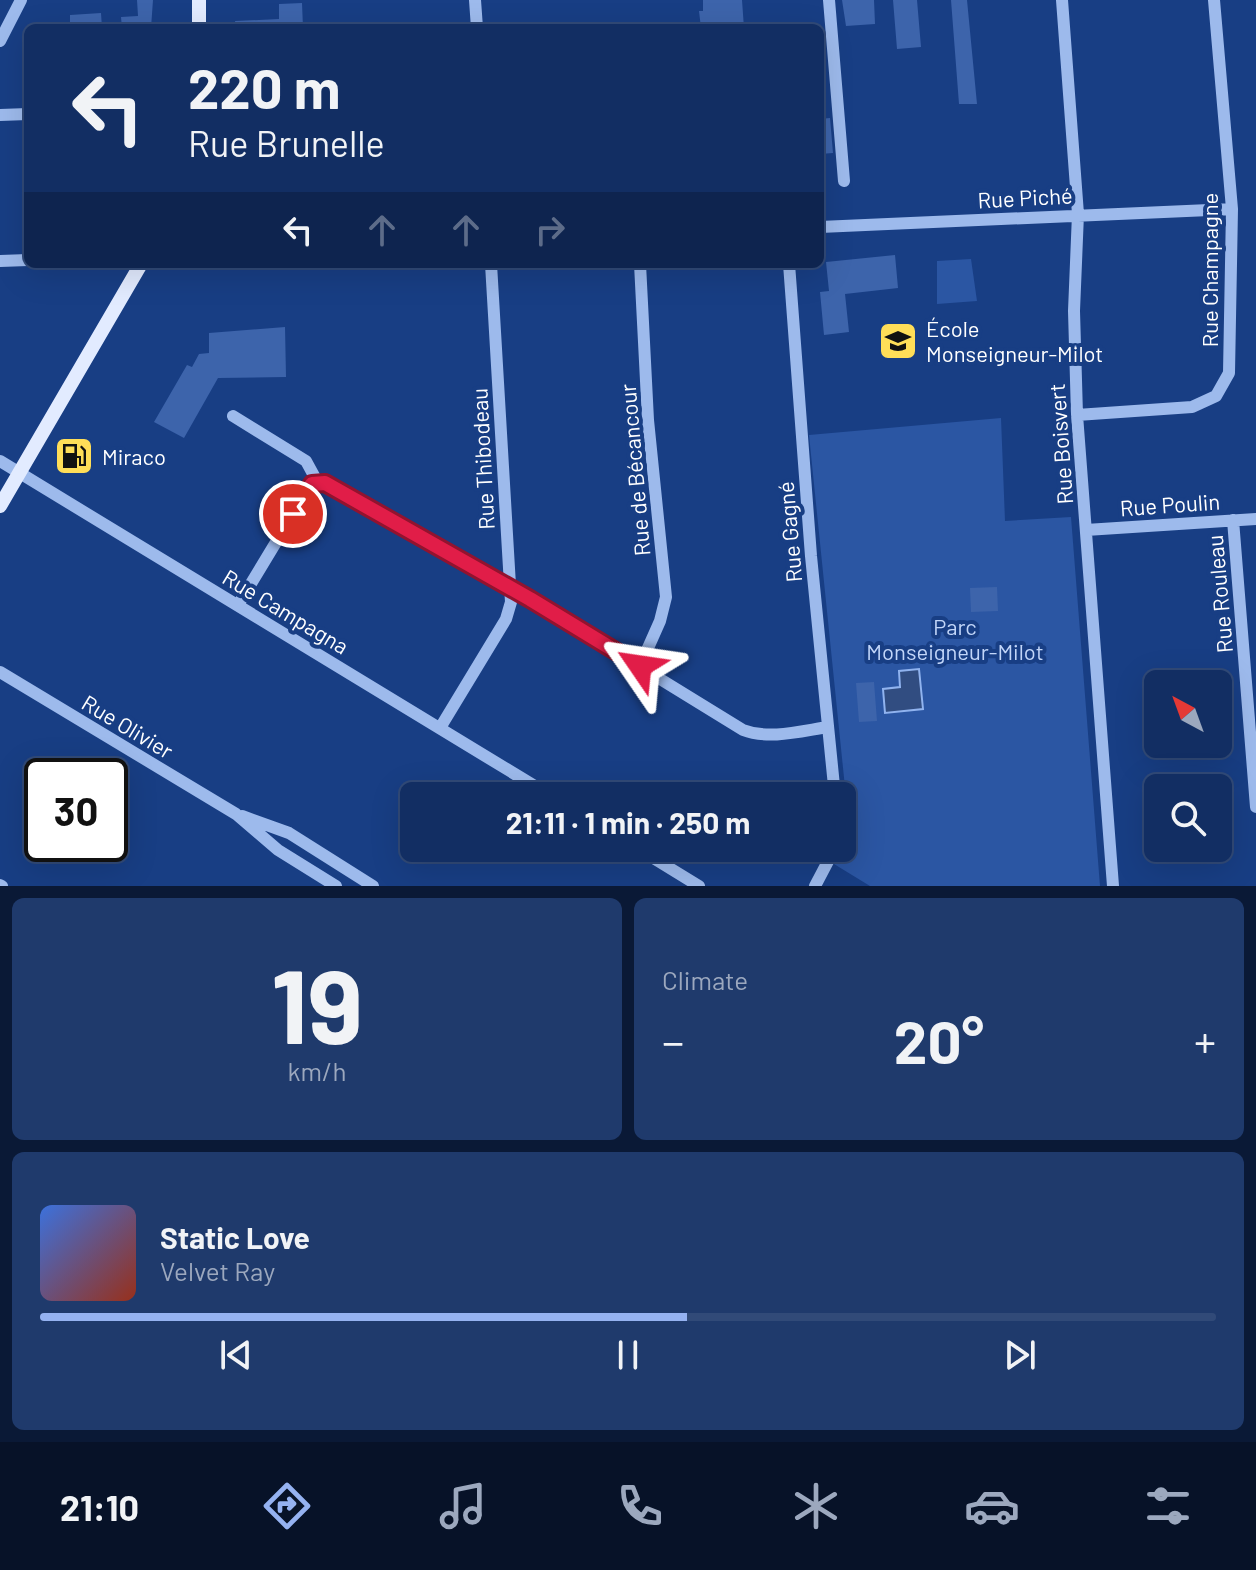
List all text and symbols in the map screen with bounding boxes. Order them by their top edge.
text: 220 m [188,53,341,120]
icon: left [56,56,160,160]
text: Rue Brunelle [188,121,385,164]
street label: Rue Piché [977,182,1073,212]
street label: Rue Champagne [1196,193,1222,347]
icon: left [276,208,320,252]
icon: ahead [360,208,404,252]
icon: ahead [444,208,488,252]
icon: right [528,208,572,252]
place label: École Monseigneur-Milot [926,315,1103,366]
school or university icon: École Monseigneur-Milot [877,320,919,362]
street label: Rue de Bécancour [614,383,654,557]
street label: Rue Boisvert [1043,383,1077,505]
street label: Rue Thibodeau [465,387,499,531]
fuel station icon: Miraco [53,435,95,477]
place label: Miraco [102,443,166,469]
pin [259,480,327,548]
street label: Rue Gagné [772,480,806,584]
street label: Rue Poulin [1119,488,1221,520]
icon: arrive [271,492,315,536]
street label: Rue Rouleau [1201,534,1237,654]
street label: Rue Campagna [218,563,354,659]
park label: Parc Monseigneur-Milot [866,613,1044,664]
position arrow [598,624,682,708]
north arrow [1144,670,1232,758]
map controls [1144,670,1232,862]
street label: Rue Olivier [78,689,178,763]
speed limit sign: 30 [24,758,128,862]
button: search [1144,774,1232,862]
text: 21:11 · 1 min · 250 m [506,804,750,840]
text: 19 [271,940,363,1065]
text: Climate [662,964,748,995]
text: 20° [894,1004,984,1076]
text: − [662,1014,684,1067]
text: + [1194,1014,1216,1067]
text: km/h [288,1055,346,1086]
text: Static Love [160,1219,310,1255]
text: Velvet Ray [160,1255,275,1286]
icon: previous [214,1333,258,1377]
icon: pause [606,1333,650,1377]
icon: next [998,1333,1042,1377]
icon: directions [259,1478,315,1534]
icon: music [435,1478,491,1534]
icon: phone [612,1478,668,1534]
icon: climate [788,1478,844,1534]
icon: car [964,1478,1020,1534]
icon: filters [1140,1478,1196,1534]
text: 21:10 [60,1485,139,1528]

